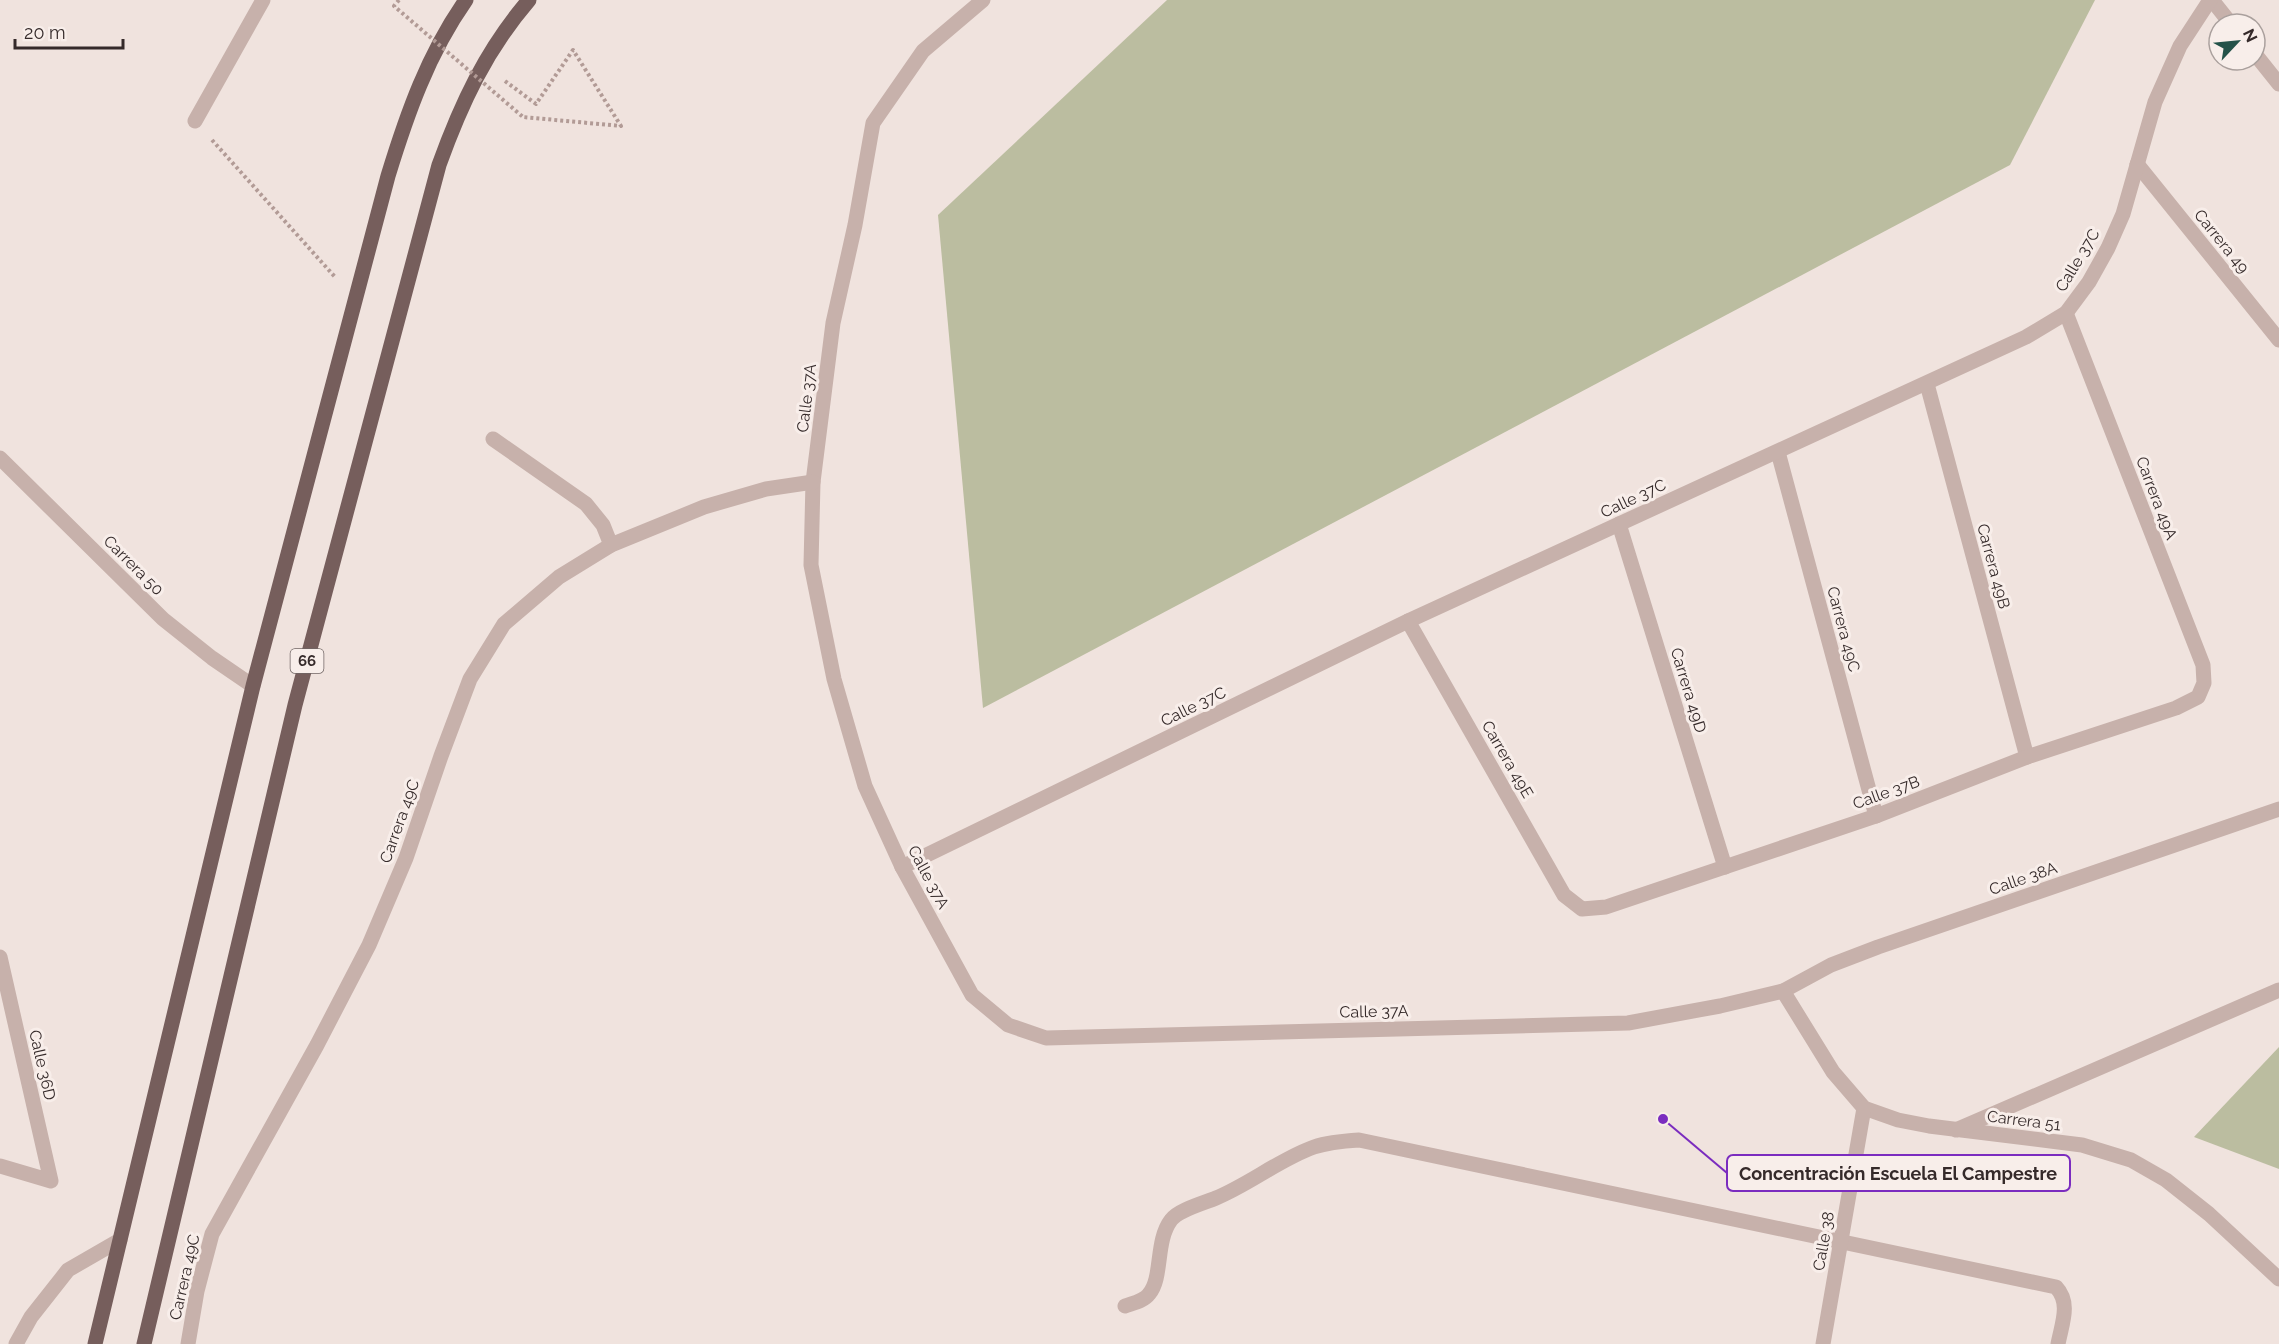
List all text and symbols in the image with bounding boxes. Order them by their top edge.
scale bar [15,12,123,50]
north arrow [2207,12,2267,72]
text: 20 m [24,22,66,43]
text: N [2239,26,2261,45]
street label: Carrera 49 [2190,206,2253,277]
street label: Calle 37C [2051,225,2104,295]
street label: Calle 37A [793,362,820,433]
street label: Carrera 49A [2132,454,2181,543]
street label: Calle 37C [1598,475,1669,522]
street label: Carrera 49B [1973,522,2014,611]
street label: Carrera 50 [100,531,168,599]
street label: Carrera 49C [1823,584,1864,674]
street label: Carrera 49D [1667,645,1710,735]
road number: 66 [290,649,324,673]
street label: Calle 37C [1158,683,1229,730]
street label: Carrera 49E [1478,717,1537,802]
street label: Calle 37B [1850,772,1922,813]
street label: Carrera 49C [376,777,423,866]
street label: Calle 37A [904,842,953,912]
street label: Calle 38A [1987,858,2060,899]
street label: Calle 37A [1339,1001,1409,1022]
street label: Calle 36D [25,1028,60,1102]
street label: Carrera 51 [1986,1107,2062,1134]
callout: Concentración Escuela El Campestre [1727,1155,2070,1191]
text: Concentración Escuela El Campestre [1739,1163,2057,1184]
street label: Calle 38 [1809,1210,1838,1272]
street label: Carrera 49C [165,1232,204,1322]

